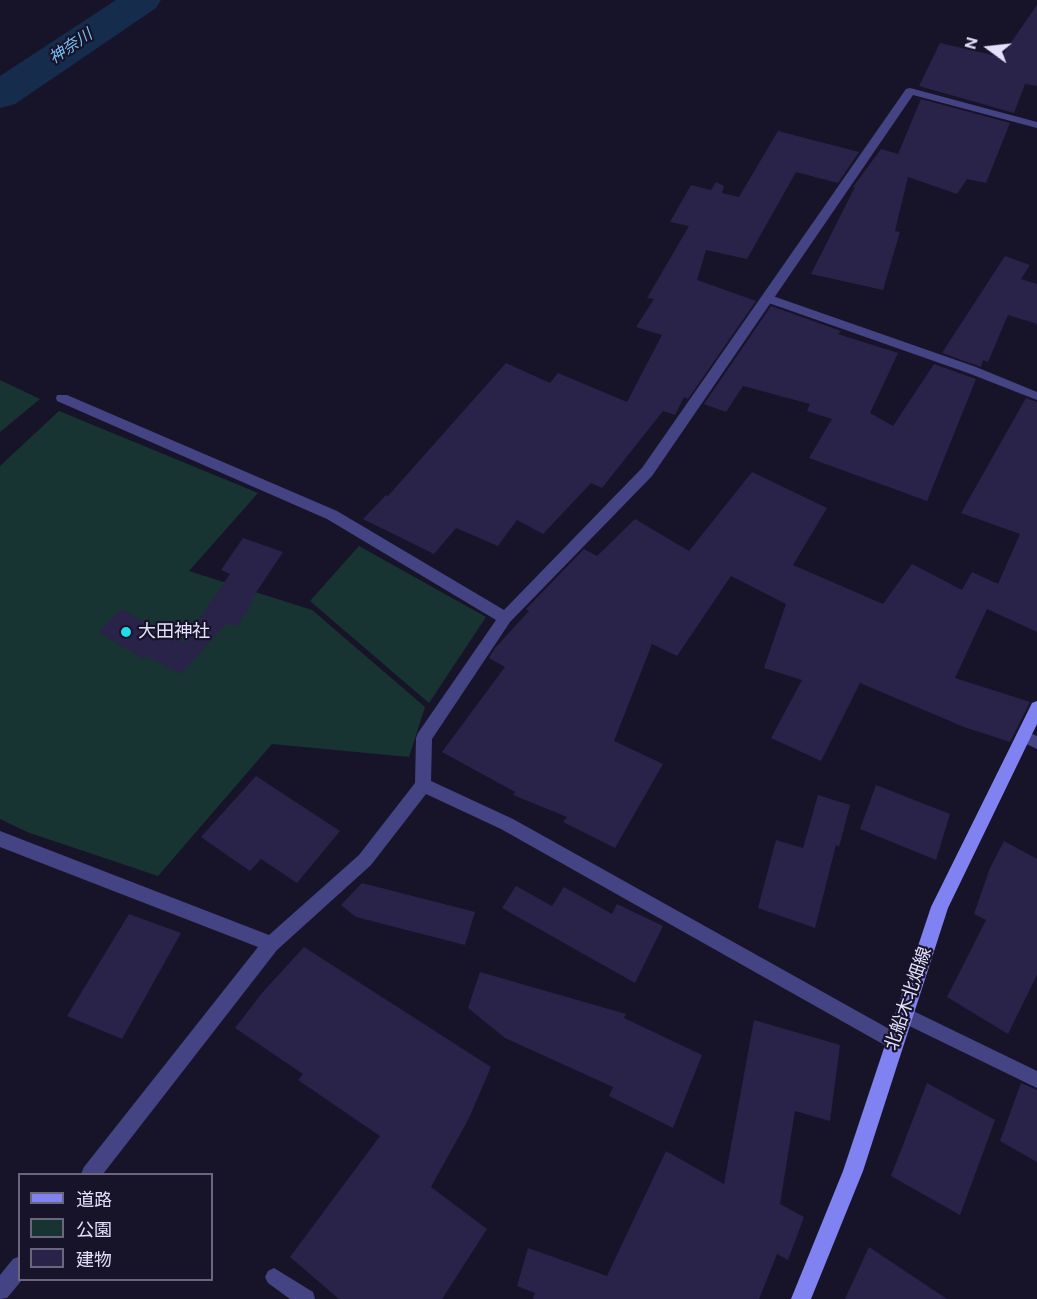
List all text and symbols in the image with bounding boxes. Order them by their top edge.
north arrow [959,18,1019,78]
water label: 神奈川 [46,26,96,68]
text: N [959,35,983,52]
place label: 大田神社 [138,621,210,643]
marker: 大田神社 [119,625,133,639]
street label: 北船木北畑線 [881,944,937,1054]
legend [18,1173,213,1281]
text: 道路 [76,1188,112,1212]
text: 公園 [76,1218,112,1242]
text: 建物 [76,1248,112,1272]

